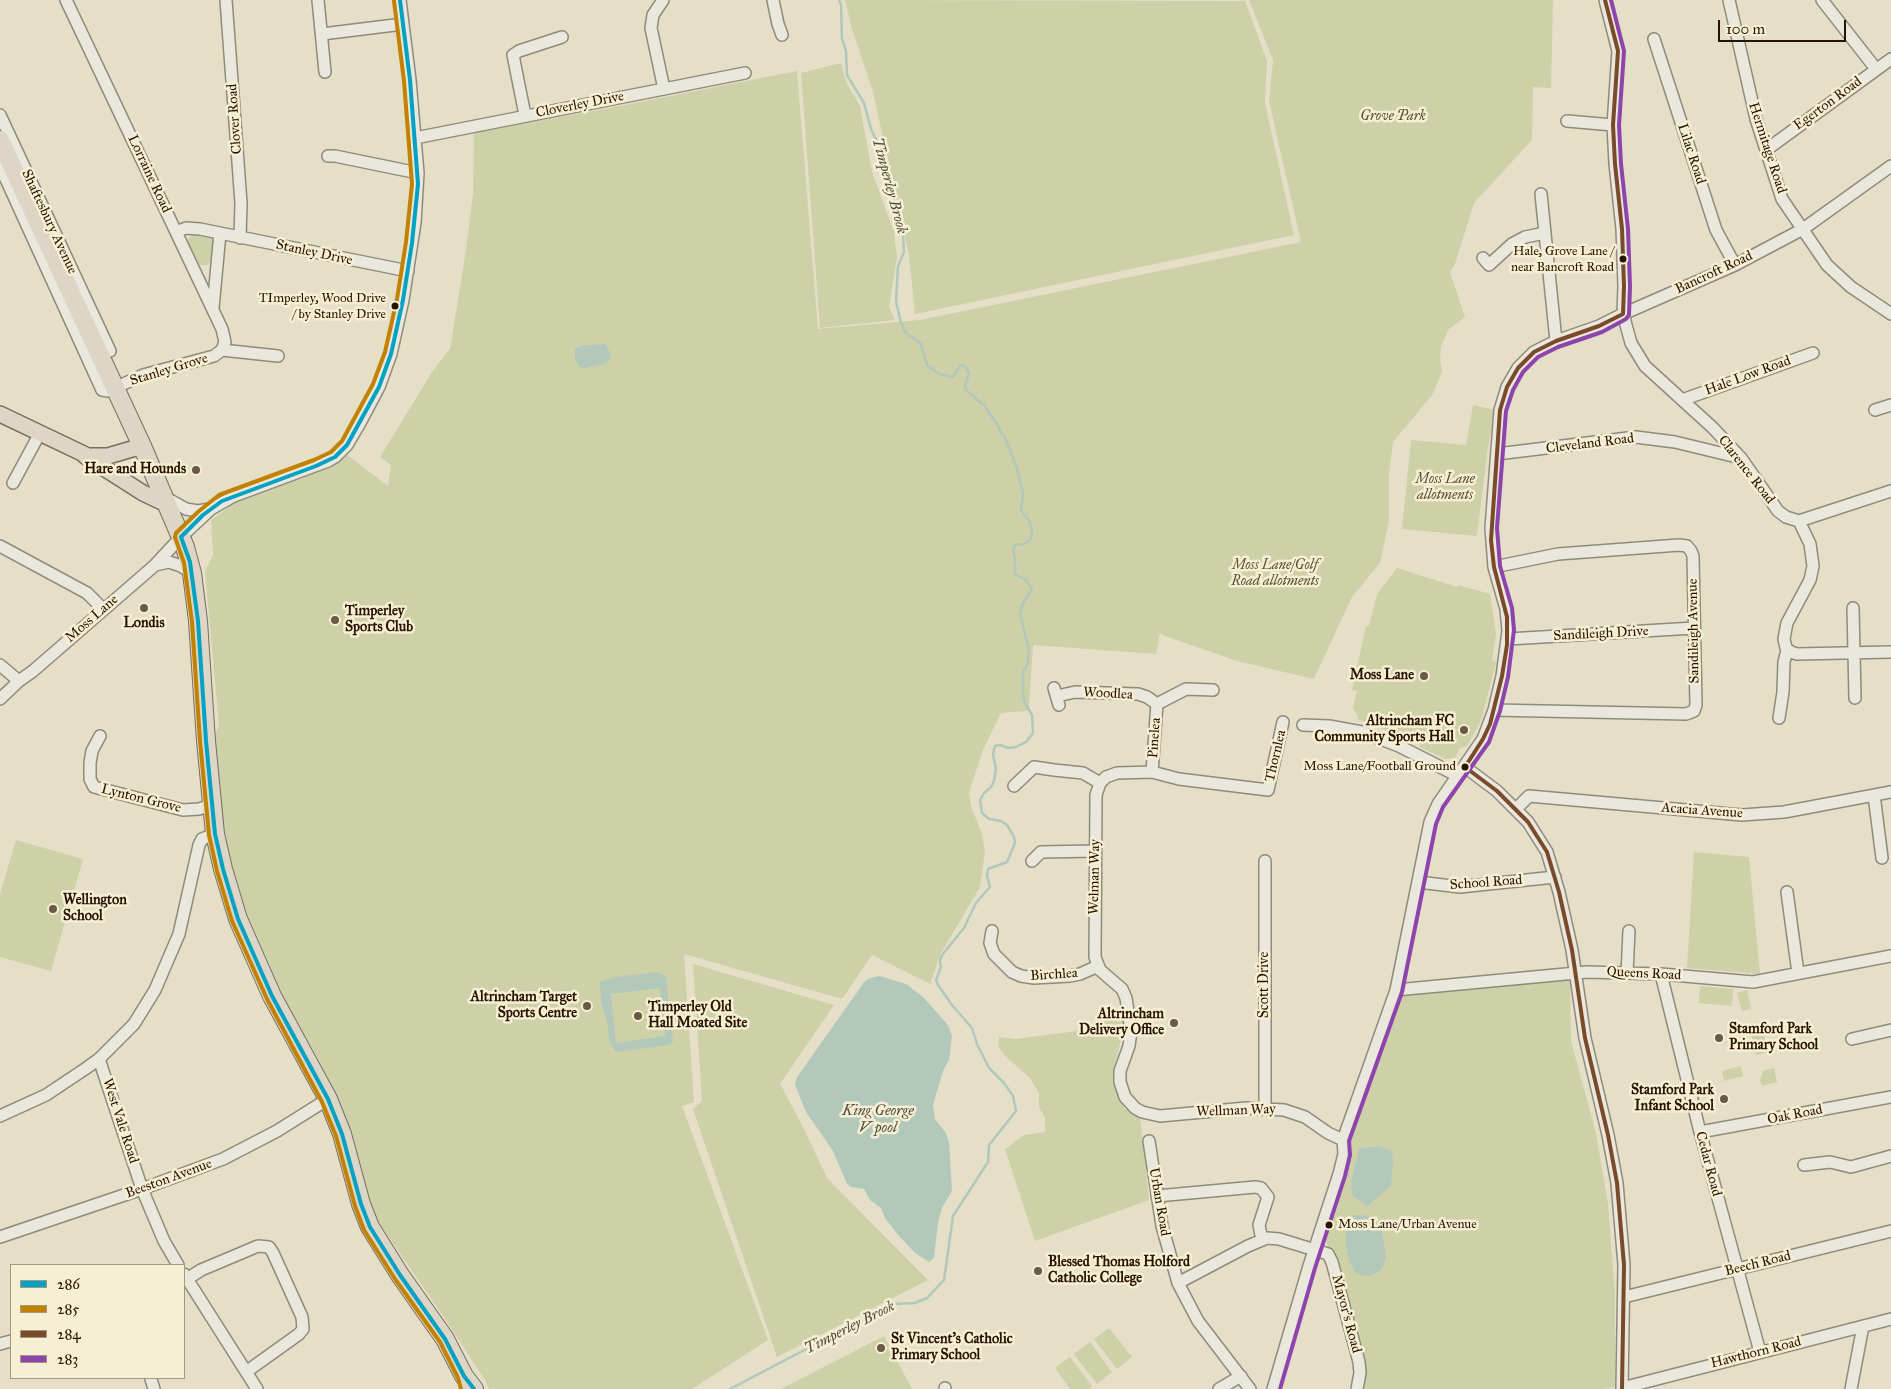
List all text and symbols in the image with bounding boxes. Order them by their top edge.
scale bar [1721,10,1848,42]
text: 100 m [1726,20,1765,38]
street label: Egerton Road [1791,74,1865,134]
street label: Clover Road [224,83,246,155]
street label: Cloverley Drive [535,88,625,122]
street label: Hermitage Road [1744,100,1790,196]
park label: Grove Park [1360,109,1426,125]
street label: Lilac Road [1673,122,1709,186]
street label: Lorraine Road [124,132,174,216]
water label: Timperley Brook [868,136,910,236]
street label: Shaftesbury Avenue [17,167,81,277]
street label: Stanley Drive [274,237,354,269]
place label: Hale, Grove Lane / near Bancroft Road [1511,244,1614,275]
street label: Bancroft Road [1673,248,1755,298]
marker: Hale, Grove Lane / near Bancroft Road [1618,254,1628,264]
place label: TImperley, Wood Drive / by Stanley Drive [259,291,386,322]
marker: TImperley, Wood Drive / by Stanley Drive [390,301,400,311]
street label: Stanley Grove [128,350,210,390]
street label: Hale Low Road [1703,353,1793,399]
street label: Cleveland Road [1545,430,1635,458]
street label: Clarence Road [1714,432,1778,508]
place label: Hare and Hounds [84,462,186,478]
marker: Hare and Hounds [190,464,202,476]
park label: Moss Lane allotments [1415,472,1475,504]
park label: Moss Lane/Golf Road allotments [1231,558,1319,590]
street label: Sandileigh Avenue [1685,578,1703,684]
street label: Moss Lane [62,592,122,646]
marker: Londis [138,602,150,614]
place label: Timperley Sports Club [345,604,413,636]
marker: Timperley Sports Club [329,614,341,626]
place label: Londis [123,616,165,632]
street label: Sandileigh Drive [1553,623,1649,645]
place label: Moss Lane [1350,668,1414,684]
marker: Moss Lane [1418,670,1430,682]
street label: Woodlea [1083,684,1133,704]
place label: Altrincham FC Community Sports Hall [1314,714,1454,746]
street label: Pinelea [1145,717,1165,759]
marker: Altrincham FC Community Sports Hall [1458,724,1470,736]
street label: Thornlea [1262,728,1290,784]
place label: Moss Lane/Football Ground [1304,759,1456,775]
marker: Moss Lane/Football Ground [1460,762,1470,772]
street label: Lynton Grove [99,781,183,817]
street label: Acacia Avenue [1661,800,1743,822]
street label: Welman Way [1086,839,1104,915]
street label: School Road [1449,872,1523,894]
place label: Wellington School [63,893,127,926]
marker: Wellington School [47,903,59,915]
street label: Scott Drive [1257,952,1273,1018]
street label: Queens Road [1606,964,1682,984]
street label: Birchlea [1030,965,1078,985]
place label: Altrincham Target Sports Centre [471,990,577,1022]
marker: Altrincham Target Sports Centre [581,1000,593,1012]
place label: Timperley Old Hall Moated Site [648,1000,747,1032]
place label: Altrincham Delivery Office [1079,1007,1164,1040]
marker: Timperley Old Hall Moated Site [632,1010,644,1022]
marker: Altrincham Delivery Office [1168,1017,1180,1029]
place label: Stamford Park Primary School [1729,1022,1818,1054]
marker: Stamford Park Primary School [1713,1032,1725,1044]
street label: West Vale Road [98,1076,142,1166]
place label: Stamford Park Infant School [1631,1083,1714,1116]
marker: Stamford Park Infant School [1718,1093,1730,1105]
street label: Wellman Way [1196,1101,1276,1121]
street label: Oak Road [1766,1101,1824,1129]
water label: King George V pool [842,1102,914,1137]
street label: Cedar Road [1691,1130,1725,1198]
street label: Beeston Avenue [123,1156,215,1202]
street label: Urban Road [1145,1167,1173,1237]
place label: Moss Lane/Urban Avenue [1338,1217,1477,1233]
marker: Moss Lane/Urban Avenue [1324,1220,1334,1230]
street label: Beech Road [1723,1248,1793,1280]
place label: Blessed Thomas Holford Catholic College [1048,1255,1190,1288]
legend [10,1264,185,1379]
marker: Blessed Thomas Holford Catholic College [1032,1265,1044,1277]
street label: Mayor's Road [1327,1273,1365,1355]
text: 286 [57,1275,80,1293]
water label: Timperley Brook [802,1298,898,1358]
text: 285 [57,1300,79,1318]
text: 284 [57,1325,81,1343]
place label: St Vincent's Catholic Primary School [891,1332,1013,1364]
street label: Hawthorn Road [1709,1334,1803,1372]
marker: St Vincent's Catholic Primary School [875,1342,887,1354]
text: 283 [57,1350,78,1368]

